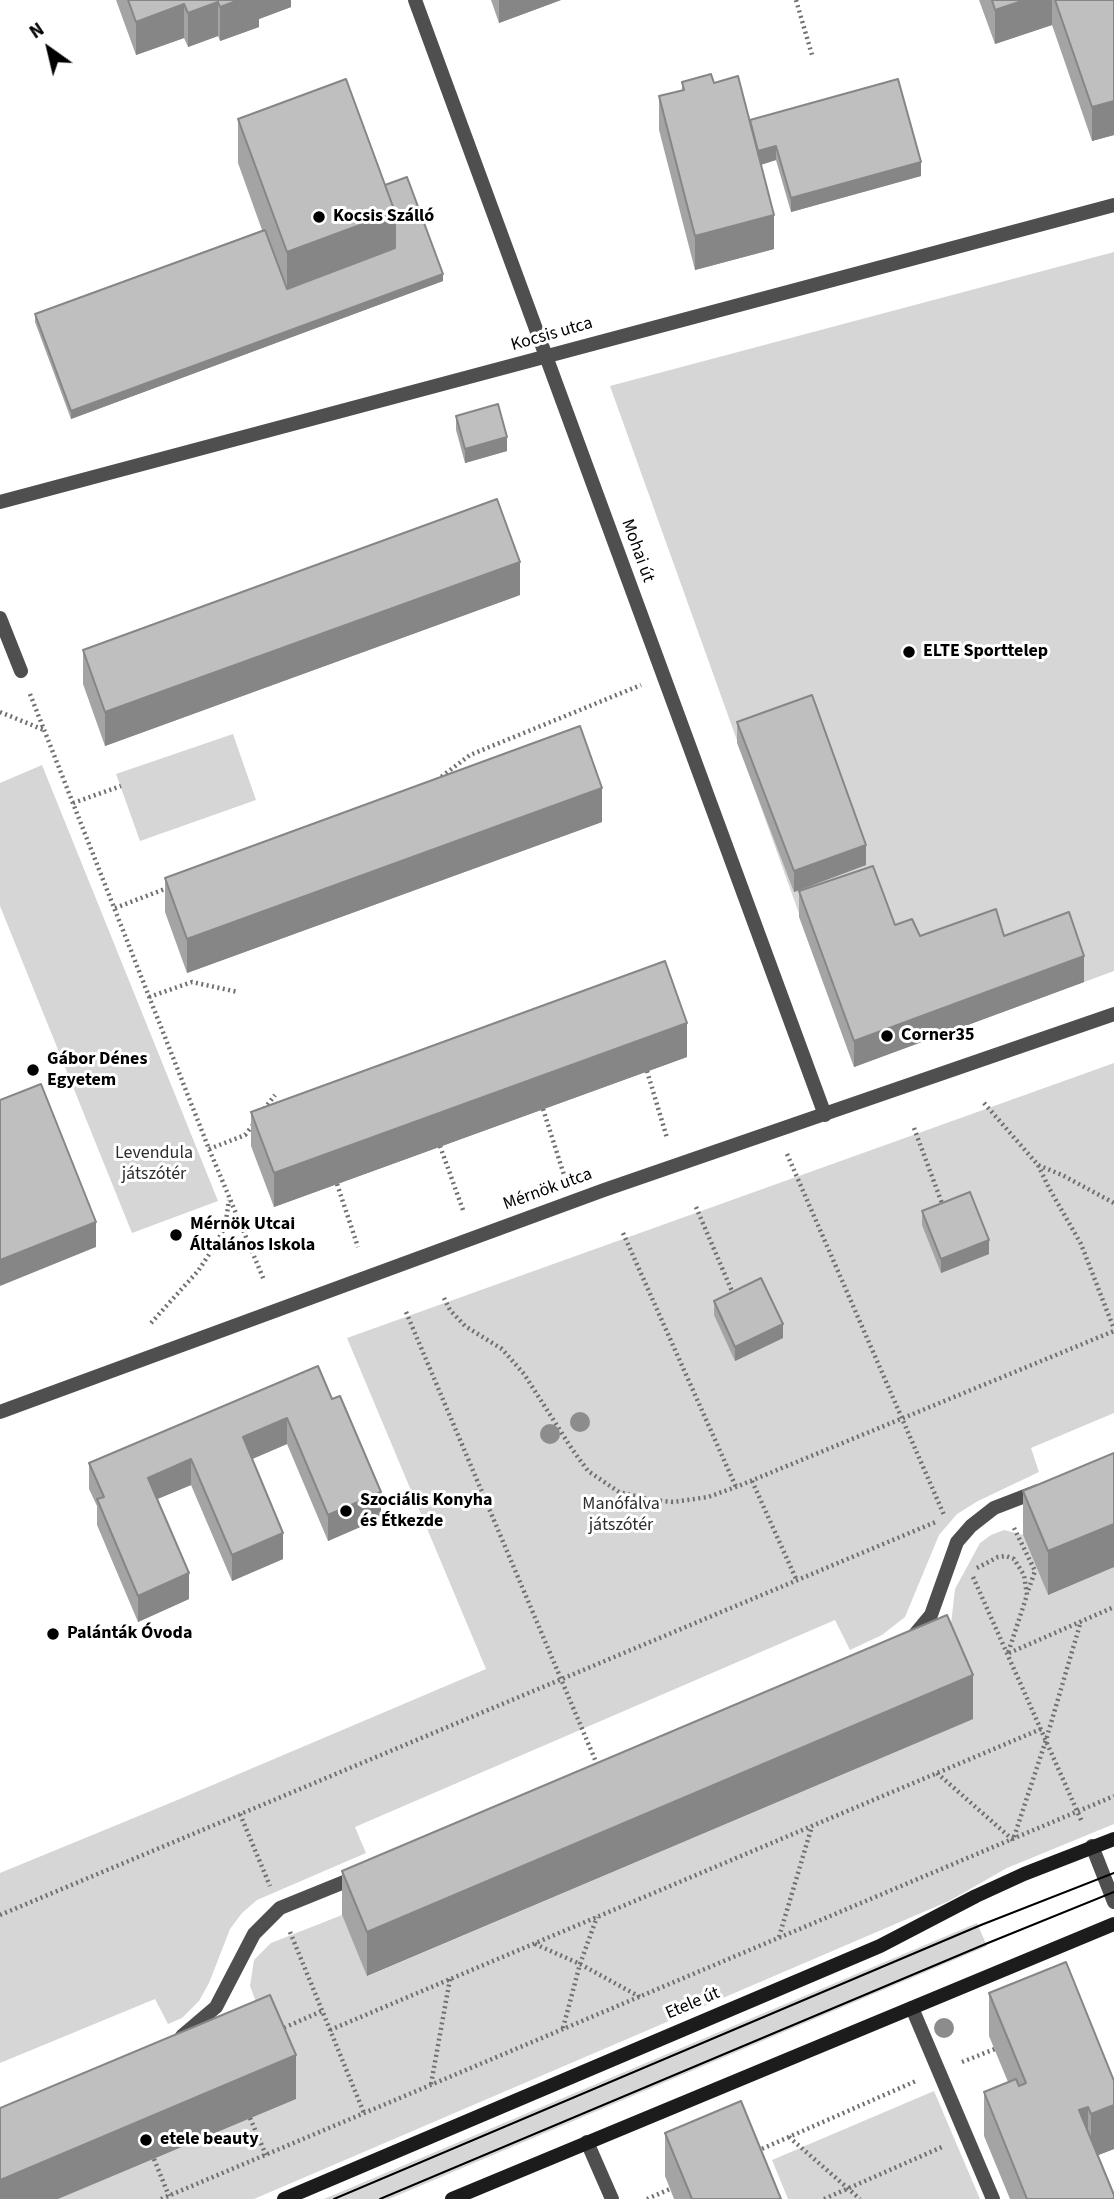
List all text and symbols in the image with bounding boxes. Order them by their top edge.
north arrow [14,14,84,84]
text: N [24,16,50,46]
place label: Kocsis Szálló [333,206,434,228]
marker: Kocsis Szálló [311,209,327,225]
street label: Kocsis utca [509,313,595,357]
street label: Mohai út [616,516,658,586]
place label: ELTE Sporttelep [923,641,1048,663]
marker: ELTE Sporttelep [901,644,917,660]
place label: Corner35 [901,1025,974,1047]
marker: Corner35 [879,1028,895,1044]
place label: Gábor Dénes Egyetem [47,1049,147,1092]
marker: Gábor Dénes Egyetem [25,1062,41,1078]
park label: Levendula játszótér [115,1143,193,1186]
street label: Mérnök utca [501,1164,595,1216]
place label: Mérnök Utcai Általános Iskola [190,1214,315,1256]
marker: Mérnök Utcai Általános Iskola [168,1227,184,1243]
place label: Szociális Konyha és Étkezde [360,1490,493,1532]
park label: Manófalva játszótér [582,1494,660,1536]
marker: Szociális Konyha és Étkezde [338,1503,354,1519]
place label: Palánták Óvoda [67,1623,192,1645]
marker: Palánták Óvoda [45,1626,61,1642]
street label: Etele út [663,1983,723,2025]
place label: etele beauty [160,2129,259,2151]
marker: etele beauty [138,2132,154,2148]

